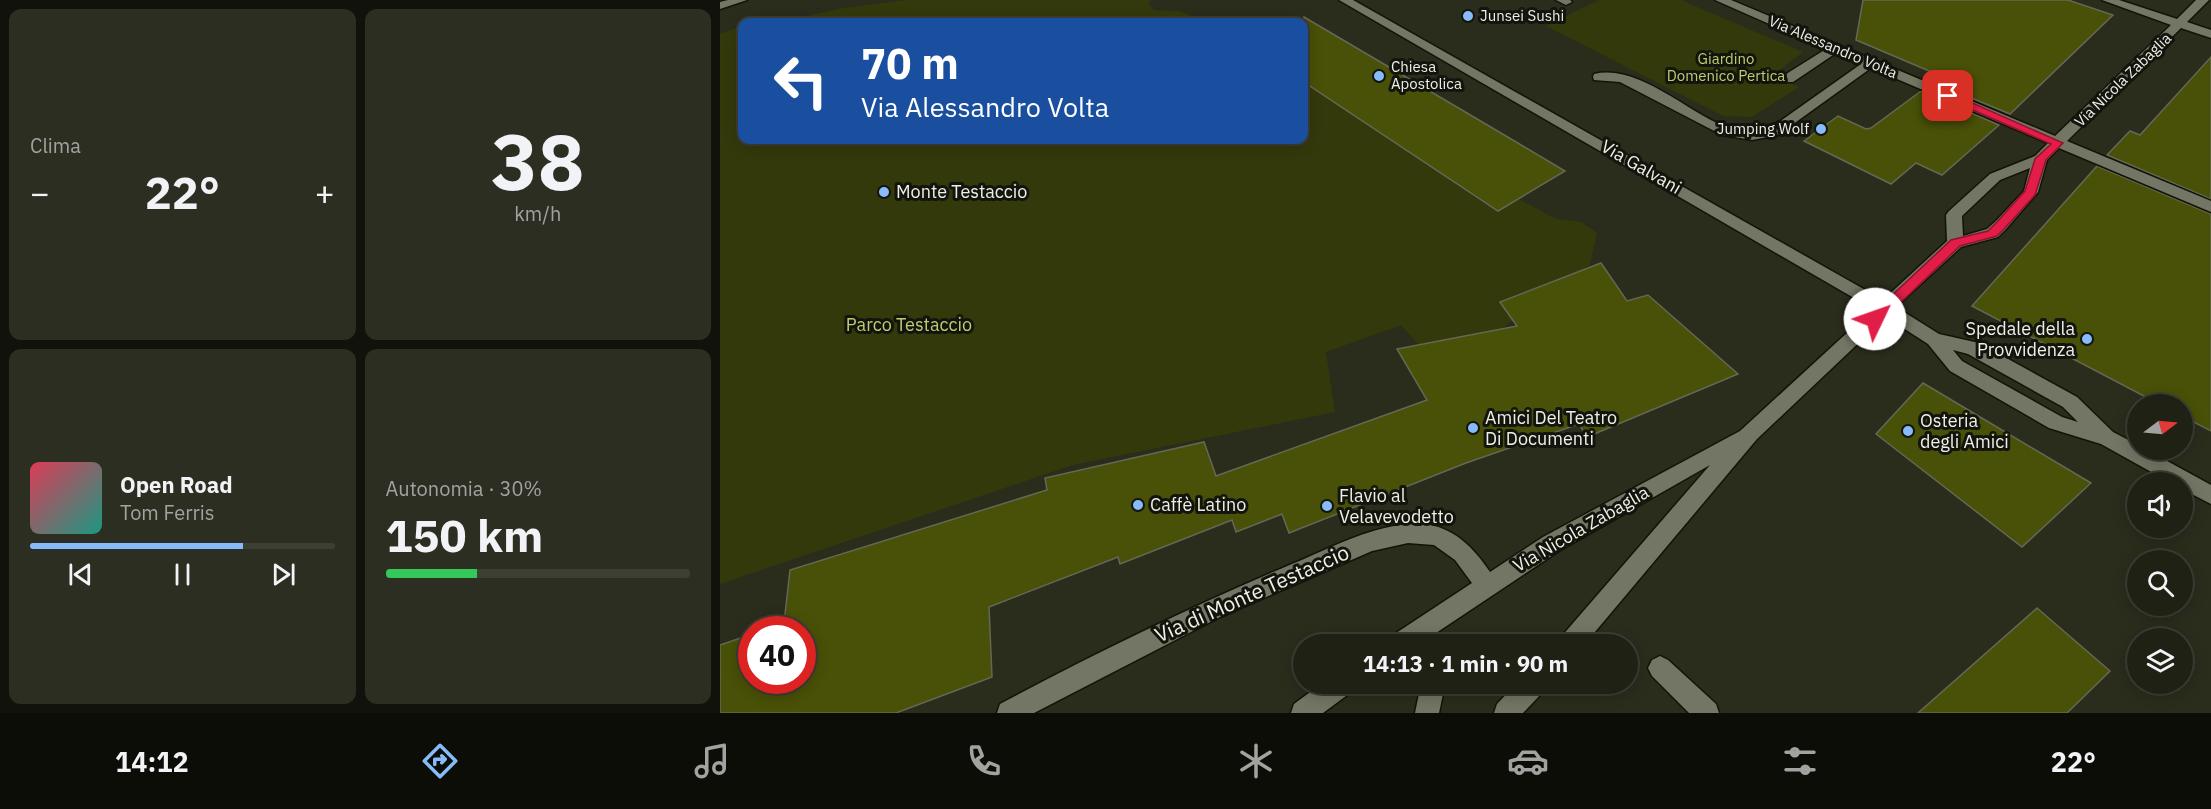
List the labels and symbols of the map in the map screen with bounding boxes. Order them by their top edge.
place label: Junsei Sushi [1480,6,1564,25]
marker: Junsei Sushi [1461,9,1475,23]
street label: Via Alessandro Volta [1766,11,1900,82]
street label: Via Nicola Zabaglia [2070,29,2175,131]
park label: Giardino Domenico Pertica [1667,49,1785,85]
place label: Chiesa Apostolica [1391,57,1462,93]
marker: Chiesa Apostolica [1372,69,1386,83]
pin [1922,70,1973,121]
place label: Jumping Wolf [1717,119,1809,138]
marker: Jumping Wolf [1814,122,1828,136]
street label: Via Galvani [1597,134,1686,199]
place label: Monte Testaccio [896,180,1027,203]
marker: Monte Testaccio [877,185,891,199]
position arrow [1843,287,1907,351]
park label: Parco Testaccio [846,313,972,336]
place label: Spedale della Provvidenza [1966,317,2075,361]
marker: Spedale della Provvidenza [2080,332,2094,346]
north arrow [2127,394,2193,460]
place label: Amici Del Teatro Di Documenti [1485,406,1617,450]
place label: Osteria degli Amici [1920,409,2009,453]
marker: Amici Del Teatro Di Documenti [1466,421,1480,435]
marker: Osteria degli Amici [1901,424,1915,438]
street label: Via Nicola Zabaglia [1509,480,1653,577]
place label: Flavio al Velavevodetto [1339,484,1454,528]
place label: Caffè Latino [1150,493,1246,516]
marker: Caffè Latino [1131,498,1145,512]
marker: Flavio al Velavevodetto [1320,499,1334,513]
street label: Via di Monte Testaccio [1150,538,1353,649]
speed limit sign: 40 [738,616,816,694]

